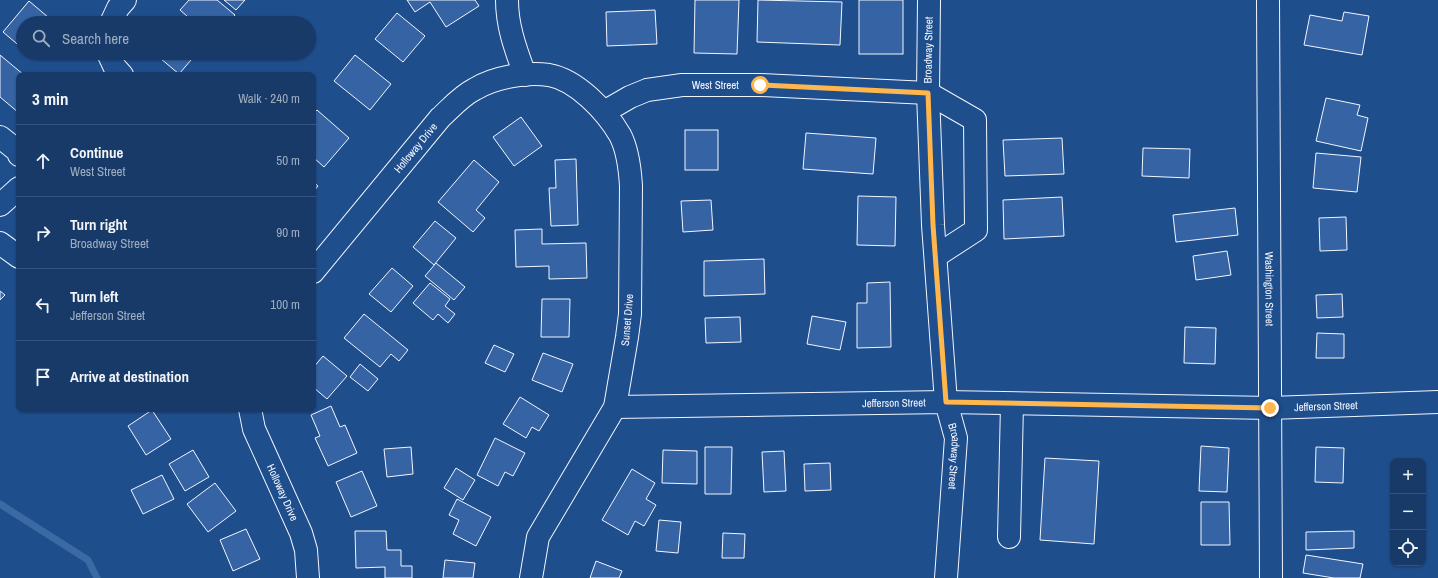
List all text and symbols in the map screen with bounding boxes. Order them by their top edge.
search box [16,16,316,60]
street label: Broadway Street [920,16,936,83]
icon: search [30,27,52,49]
text: Search here [62,28,129,49]
route start [751,76,769,94]
street label: West Street [692,78,739,92]
text: 3 min [32,87,68,110]
text: Walk · 240 m [238,90,300,107]
street label: Holloway Drive [391,120,440,176]
text: Continue [70,142,123,163]
icon: ahead [32,150,54,172]
text: 50 m [276,152,300,169]
text: West Street [70,163,126,180]
text: Turn right [70,214,127,235]
icon: right [32,222,54,244]
text: 90 m [276,224,300,241]
text: Broadway Street [70,235,149,252]
street label: Washington Street [1262,252,1277,327]
text: Turn left [70,286,118,307]
street label: Sunset Drive [618,293,636,347]
icon: left [32,294,54,316]
text: 100 m [270,296,300,313]
text: Jefferson Street [70,307,145,324]
icon: arrive [32,366,54,388]
text: Arrive at destination [70,366,189,387]
street label: Jefferson Street [862,395,926,410]
street label: Jefferson Street [1294,398,1358,414]
route end [1261,399,1279,417]
street label: Broadway Street [945,421,963,490]
map controls [1390,458,1426,566]
button: + [1390,458,1426,494]
street label: Holloway Drive [264,462,302,523]
button: − [1390,494,1426,530]
button: locate [1390,530,1426,566]

